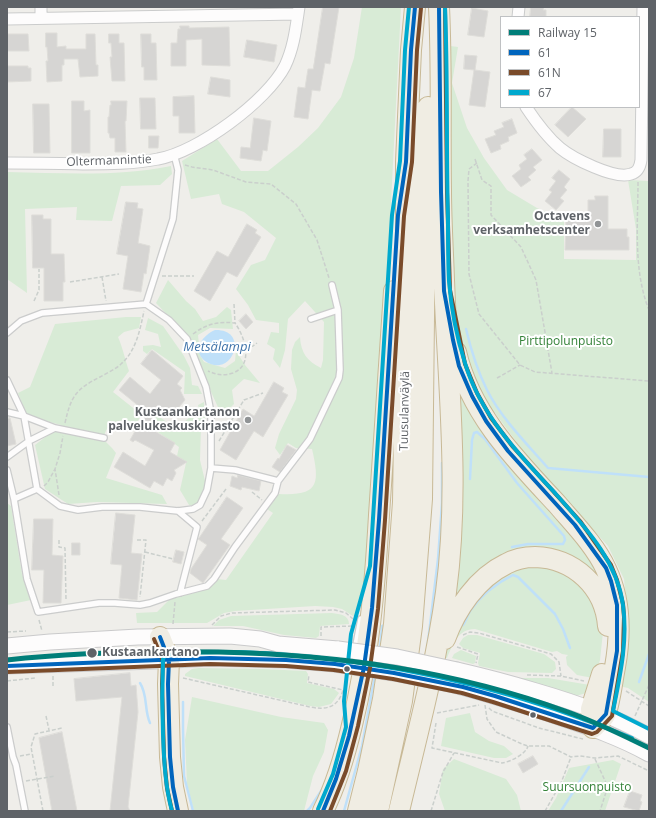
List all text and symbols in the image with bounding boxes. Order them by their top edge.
legend [500,16,640,108]
text: Railway 15 [538,24,597,41]
text: 61 [538,44,552,61]
text: 61N [538,64,561,81]
text: 67 [538,84,552,101]
street label: Oltermannintie [66,152,152,170]
place label: Octavens verksamhetscenter [473,210,590,238]
marker: Octavens verksamhetscenter [593,219,603,229]
park label: Pirttipolunpuisto [519,335,613,349]
water label: Metsälampi [183,339,251,355]
street label: Tuusulanväylä [397,371,413,451]
place label: Kustaankartanon palvelukeskuskirjasto [108,406,240,434]
marker: Kustaankartanon palvelukeskuskirjasto [243,415,253,425]
marker: Kustaankartano [85,646,99,660]
place label: Kustaankartano [102,646,199,660]
unlabelled marker [342,664,352,674]
unlabelled marker [528,710,538,720]
park label: Suursuonpuisto [543,781,631,795]

